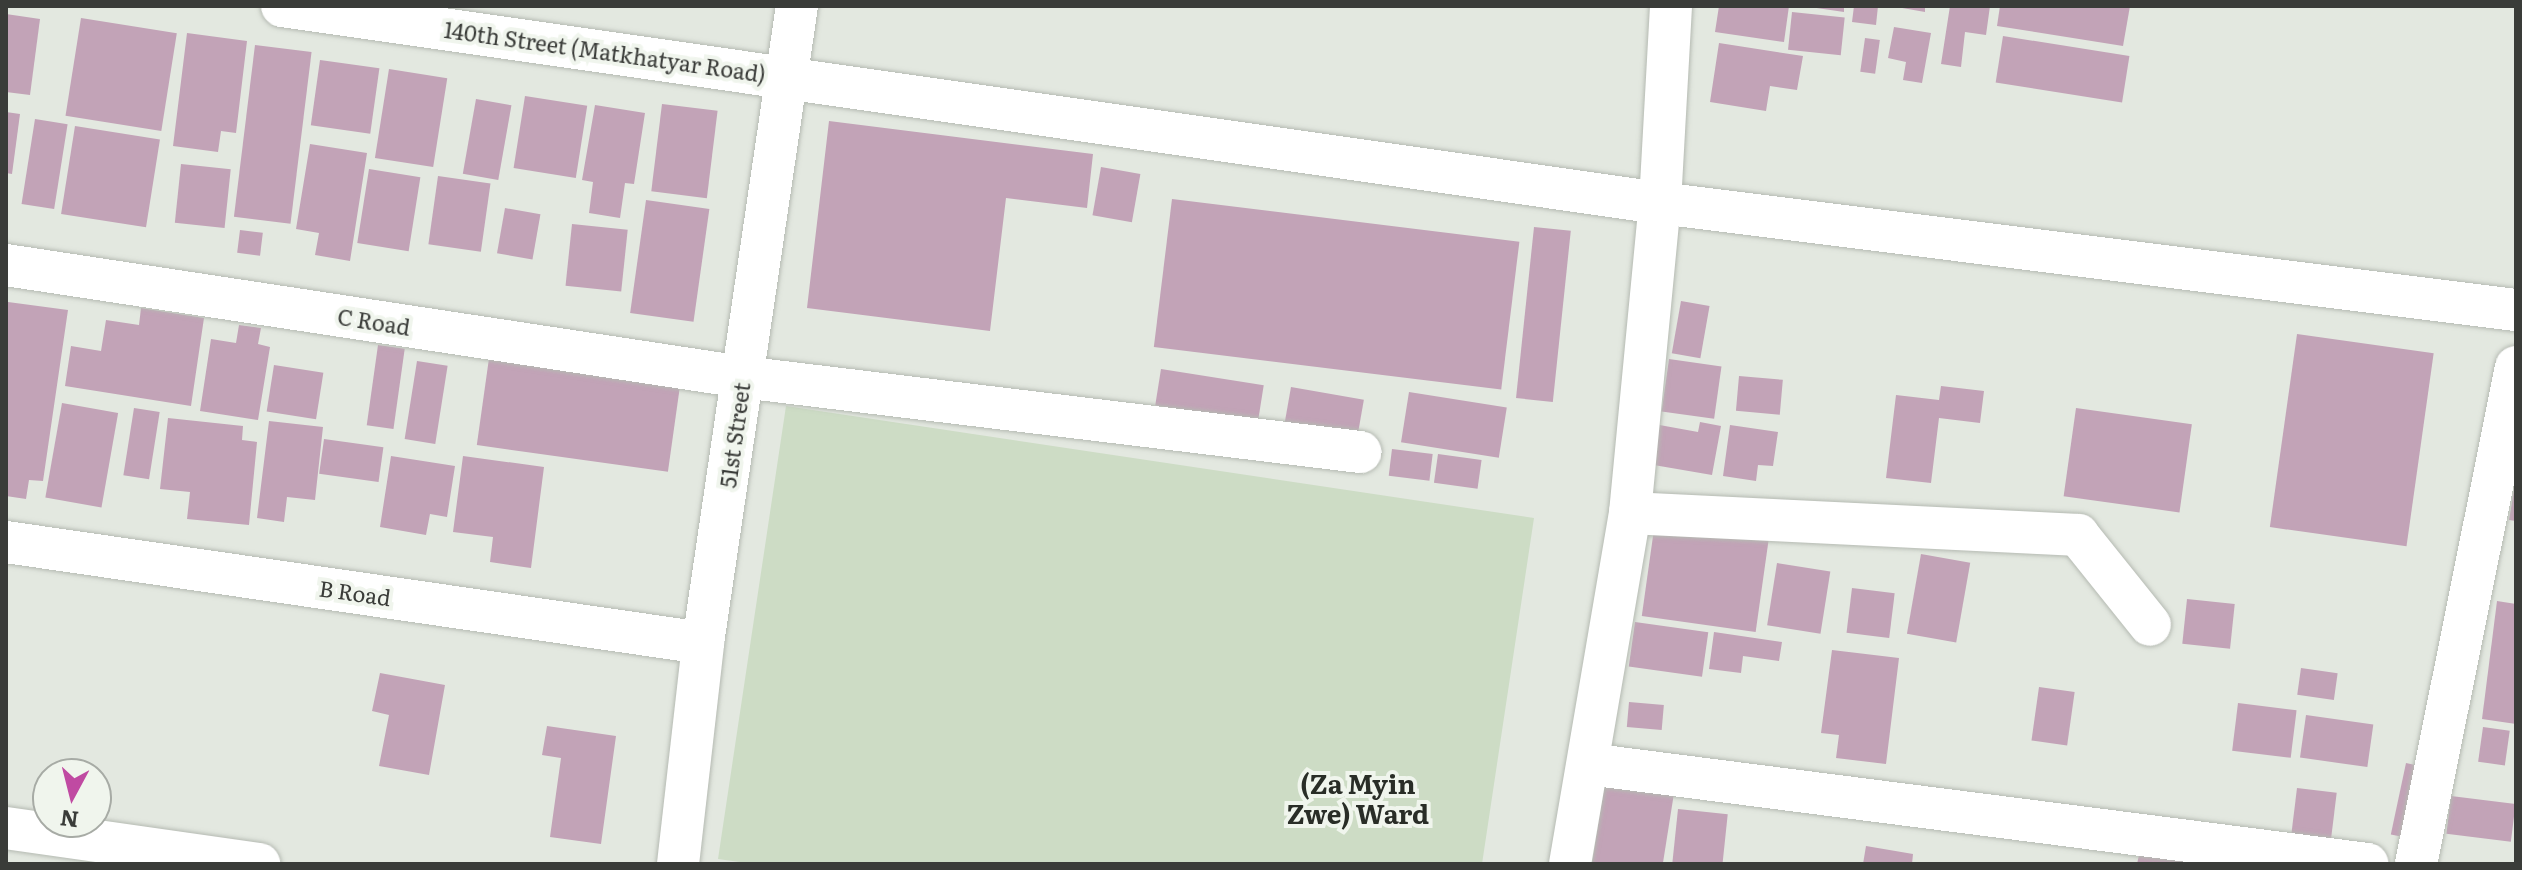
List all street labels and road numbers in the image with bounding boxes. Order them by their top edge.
street label: 140th Street (Matkhatyar Road) [442,15,768,87]
street label: C Road [336,302,412,340]
street label: 51st Street [714,381,754,489]
street label: B Road [317,574,393,610]

